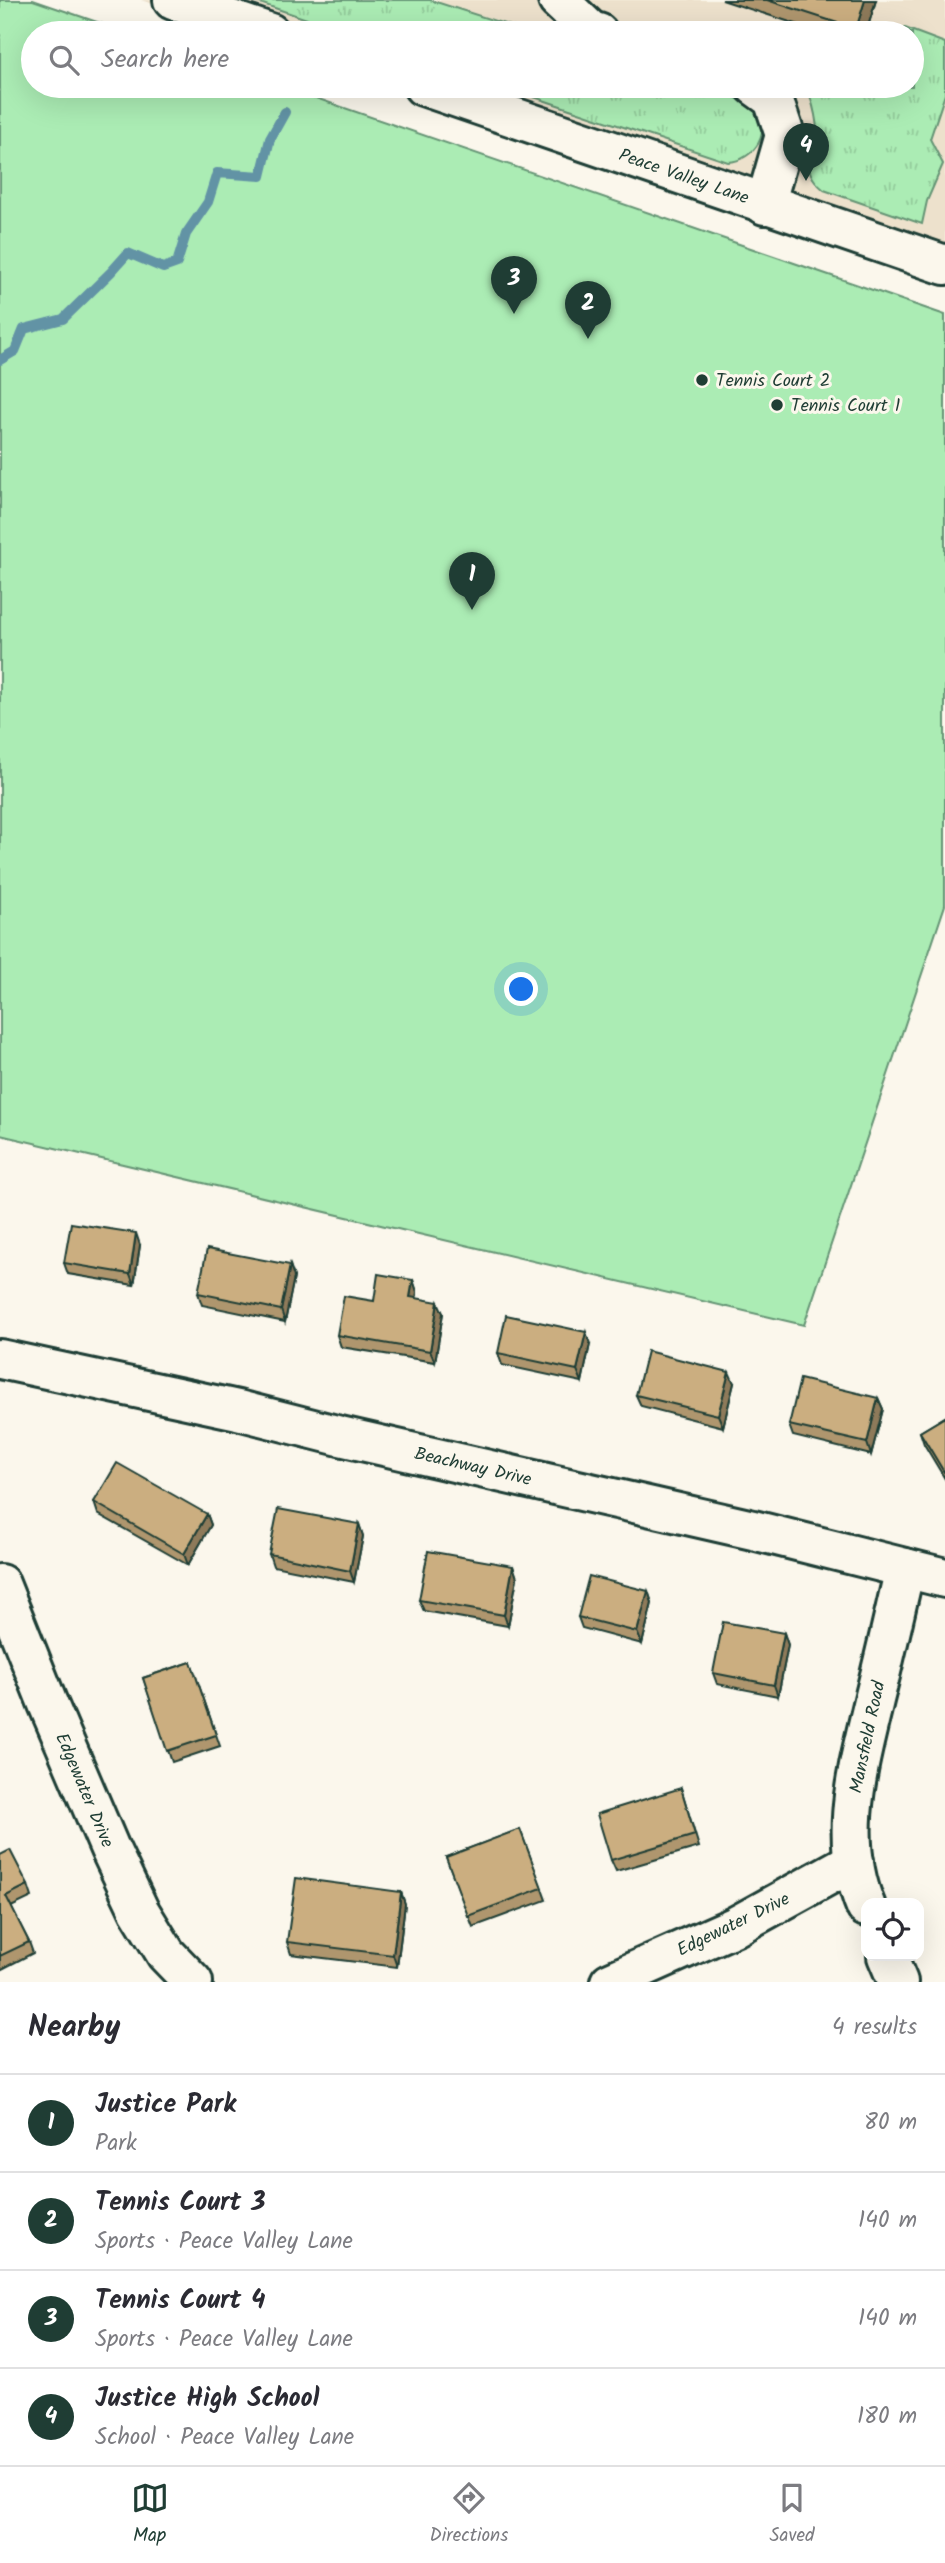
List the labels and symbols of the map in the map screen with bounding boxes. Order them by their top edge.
pin: 4 [783,123,829,181]
street label: Peace Valley Lane [614,142,753,213]
pin: 3 [491,256,537,314]
pin: 2 [565,281,611,339]
place label: Tennis Court 2 [716,367,830,396]
marker: Tennis Court 2 [694,372,710,388]
place label: Tennis Court 1 [791,392,900,421]
marker: Tennis Court 1 [769,397,785,413]
pin: 1 [449,552,495,610]
your location [504,972,538,1006]
street label: Beachway Drive [411,1440,534,1495]
street label: Mansfield Road [842,1677,895,1796]
street label: Edgewater Drive [46,1729,121,1853]
street label: Edgewater Drive [672,1885,795,1965]

